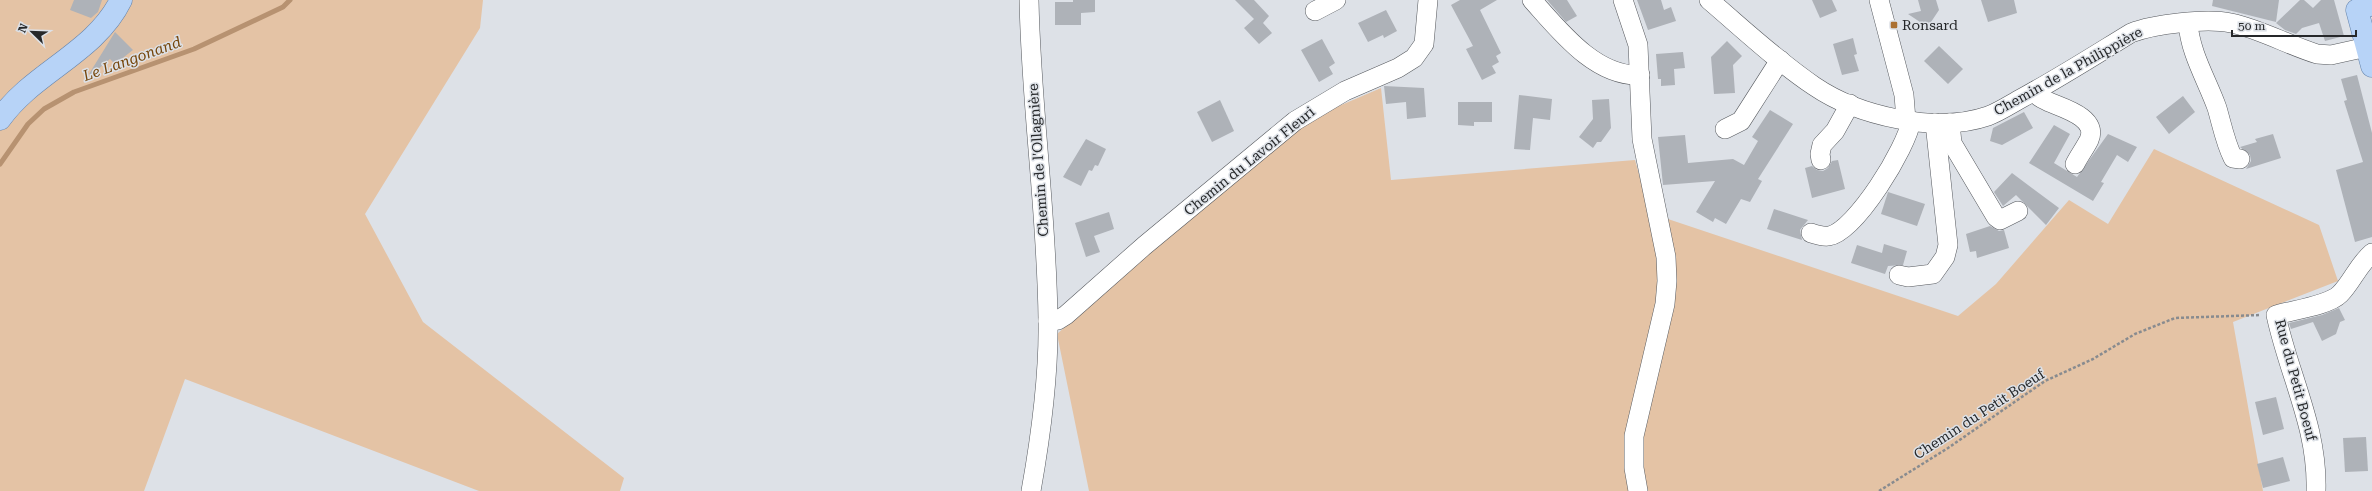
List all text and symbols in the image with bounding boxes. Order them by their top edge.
north arrow [12,12,52,52]
scale bar [2232,12,2356,38]
place label: Ronsard [1902,17,1958,33]
text: 50 m [2238,19,2265,33]
marker: Ronsard [1889,20,1899,30]
text: N [16,21,31,35]
street label: Chemin de la Philippière [1991,23,2145,119]
water label: Le Langonand [80,33,184,85]
street label: Chemin de l'Ollagnière [1025,82,1051,237]
street label: Chemin du Lavoir Fleuri [1180,103,1318,219]
street label: Rue du Petit Boeuf [2272,317,2320,443]
street label: Chemin du Petit Boeuf [1911,365,2048,462]

